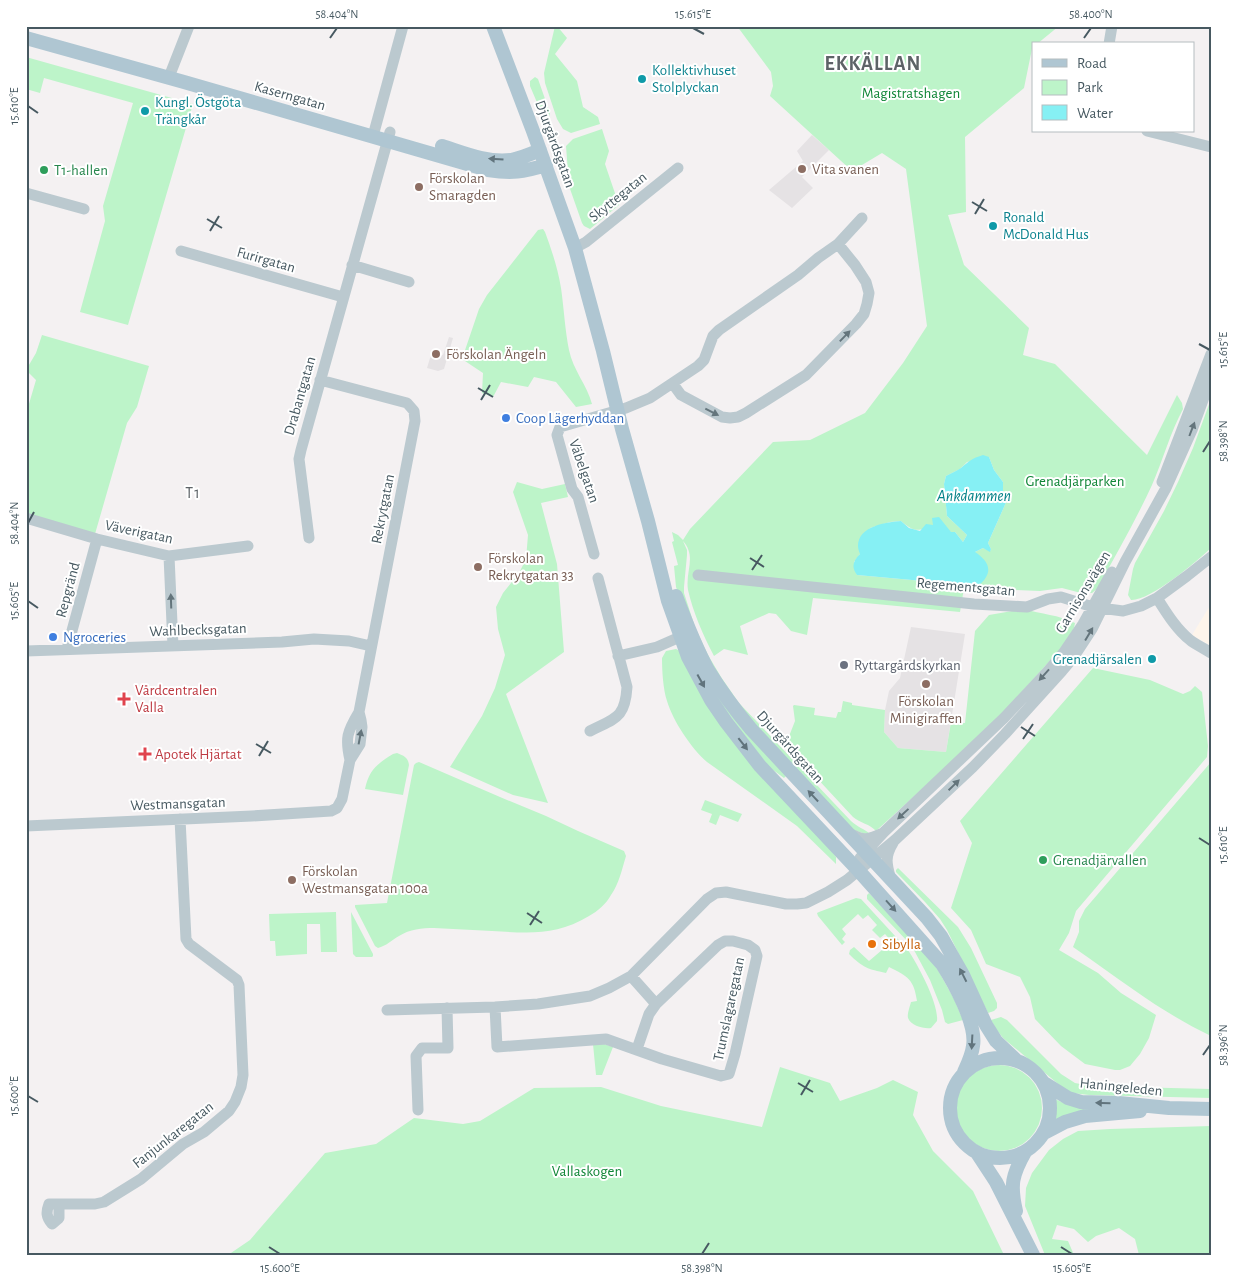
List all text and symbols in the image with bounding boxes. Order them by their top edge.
text: 58.404°N [315,8,359,20]
text: 15.615°E [675,8,711,20]
text: 58.400°N [1069,8,1113,20]
legend [1032,42,1194,132]
district label: EKKÄLLAN [825,52,921,74]
text: Road [1077,56,1107,71]
place label: Kollektivhuset Stolplyckan [652,63,736,95]
marker: Kollektivhuset Stolplyckan [636,73,648,85]
street label: Kaserngatan [253,79,327,113]
text: Park [1077,80,1103,95]
park label: Magistratshagen [862,86,960,101]
text: 15.610°E [8,87,20,125]
place label: Kungl. Östgöta Trängkår [155,93,241,127]
street label: Djurgårdsgatan [532,98,578,190]
marker: Kungl. Östgöta Trängkår [139,105,151,117]
text: Water [1077,106,1113,121]
one-way arrow [488,155,504,163]
place label: Vita svanen [812,162,879,177]
place label: T1-hallen [54,163,108,178]
marker: Vita svanen [796,163,808,175]
marker: T1-hallen [38,164,50,176]
street label: Skyttegatan [586,169,650,225]
place label: Förskolan Smaragden [429,171,496,203]
marker: Förskolan Smaragden [413,181,425,193]
place label: Ronald McDonald Hus [1003,210,1089,242]
marker: Ronald McDonald Hus [987,220,999,232]
street label: Furirgatan [235,245,297,275]
one-way arrow [839,330,851,342]
text: 15.615°E [1217,332,1229,368]
place label: Förskolan Ängeln [446,346,546,362]
marker: Förskolan Ängeln [430,348,442,360]
street label: Drabantgatan [282,355,318,437]
one-way arrow [705,408,719,416]
place label: Coop Lägerhyddan [516,411,624,426]
marker: Coop Lägerhyddan [500,412,512,424]
text: 58.398°N [1217,420,1229,462]
one-way arrow [1189,422,1196,437]
street label: Väbelgatan [566,437,602,505]
street label: Rekrytgatan [369,473,397,545]
park label: Grenadjärparken [1025,474,1125,489]
district label: T1 [185,485,201,501]
water label: Ankdammen [936,488,1011,504]
text: 58.404°N [8,501,20,545]
street label: Väverigatan [104,517,174,547]
street label: Garnisonsvägen [1053,548,1113,636]
place label: Förskolan Rekrytgatan 33 [488,551,574,583]
street label: Repgränd [53,560,83,619]
marker: Förskolan Rekrytgatan 33 [472,561,484,573]
street label: Regementsgatan [916,575,1016,599]
text: 15.605°E [8,582,20,620]
one-way arrow [167,593,175,609]
street label: Wahlbecksgatan [149,621,247,639]
one-way arrow [1084,627,1093,640]
place label: Ngroceries [63,630,126,645]
marker: Ngroceries [47,631,59,643]
place label: Grenadjärsalen [1053,652,1142,667]
marker: Grenadjärsalen [1146,653,1158,665]
place label: Ryttargårdskyrkan [854,658,961,673]
marker: Ryttargårdskyrkan [838,659,850,671]
one-way arrow [1038,668,1050,680]
one-way arrow [696,674,705,688]
marker: Förskolan Minigiraffen [920,678,932,690]
place label: Vårdcentralen Valla [135,683,217,715]
marker: Vårdcentralen Valla [117,692,131,706]
place label: Förskolan Minigiraffen [890,694,962,726]
street label: Djurgårdsgatan [754,708,826,786]
one-way arrow [357,728,365,744]
one-way arrow [738,737,748,751]
place label: Apotek Hjärtat [155,747,242,762]
marker: Apotek Hjärtat [139,748,151,760]
one-way arrow [948,779,960,791]
one-way arrow [807,790,819,802]
street label: Westmansgatan [130,795,226,813]
one-way arrow [898,808,910,820]
text: 15.610°E [1217,826,1229,864]
place label: Grenadjärvallen [1053,853,1147,868]
marker: Grenadjärvallen [1037,854,1049,866]
place label: Förskolan Westmansgatan 100a [302,864,428,896]
marker: Förskolan Westmansgatan 100a [286,874,298,886]
one-way arrow [885,900,897,912]
place label: Sibylla [882,937,921,952]
marker: Sibylla [866,938,878,950]
street label: Trumslagaregatan [711,956,747,1062]
one-way arrow [959,968,967,983]
text: 58.396°N [1217,1024,1229,1066]
one-way arrow [968,1035,976,1051]
street label: Haningeleden [1079,1075,1163,1099]
text: 15.600°E [8,1076,20,1116]
street label: Fanjunkaregatan [130,1099,216,1171]
one-way arrow [1095,1099,1111,1107]
park label: Vallaskogen [552,1164,622,1179]
text: 15.600°E [260,1262,300,1274]
text: 58.398°N [681,1262,723,1274]
text: 15.605°E [1053,1262,1091,1274]

